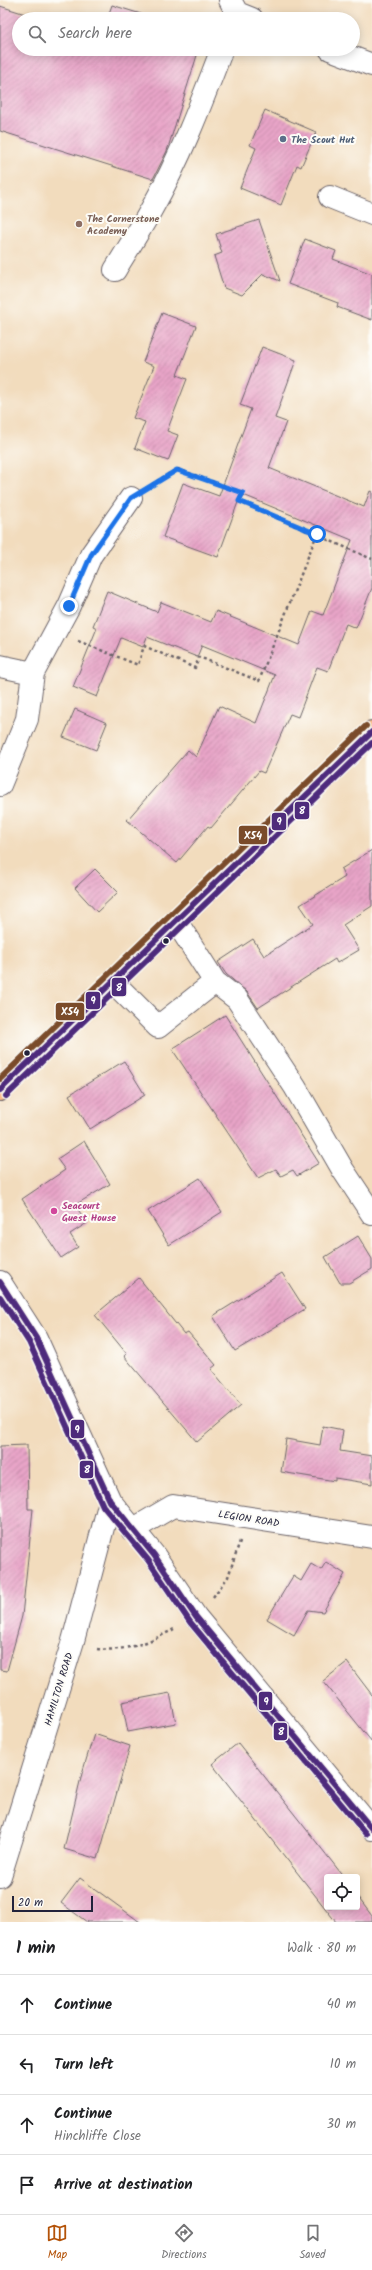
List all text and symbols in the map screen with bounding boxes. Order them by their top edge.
search box [12,12,360,56]
text: Search here [58,22,132,46]
icon: search [26,23,48,45]
place label: The Scout Hut [291,132,355,148]
marker: The Scout Hut [278,134,288,144]
place label: The Cornerstone Academy [87,211,159,239]
marker: The Cornerstone Academy [74,219,84,229]
route start [308,525,326,543]
route end [60,597,78,615]
line badge: 8 [294,801,310,820]
text: 8 [299,802,306,820]
line badge: 9 [271,812,287,831]
text: 9 [276,813,282,831]
line badge: X54 [238,825,268,845]
text: X54 [243,827,262,845]
unlabelled marker [161,936,171,946]
line badge: 8 [111,977,127,997]
text: 8 [116,979,123,997]
line badge: 9 [85,991,101,1010]
text: 9 [90,992,96,1010]
line badge: X54 [55,1002,85,1021]
text: X54 [60,1003,79,1021]
unlabelled marker [22,1048,32,1058]
place label: Seacourt Guest House [62,1198,116,1226]
marker: Seacourt Guest House [49,1206,59,1216]
line badge: 9 [70,1419,85,1439]
text: 9 [74,1421,80,1439]
line badge: 8 [79,1460,94,1479]
text: 8 [84,1461,91,1479]
street label: LEGION ROAD [217,1506,281,1532]
street label: HAMILTON ROAD [40,1650,78,1728]
line badge: 9 [258,1691,273,1711]
text: 9 [263,1693,269,1711]
line badge: 8 [273,1722,288,1741]
text: 8 [278,1723,285,1741]
map controls [324,1874,360,1910]
button: locate [324,1874,360,1910]
scale bar [12,1894,93,1913]
text: 20 m [18,1894,43,1912]
text: 1 min [16,1935,55,1962]
text: Walk · 80 m [287,1938,356,1959]
text: Continue [54,1993,112,2017]
icon: ahead [16,1994,38,2016]
text: 40 m [327,1994,356,2015]
text: Turn left [54,2053,114,2077]
icon: left [16,2054,38,2076]
text: 10 m [330,2054,356,2075]
text: Continue [54,2102,112,2126]
icon: ahead [16,2114,38,2136]
text: 30 m [327,2114,356,2135]
text: Hinchliffe Close [54,2126,141,2147]
text: Arrive at destination [54,2173,193,2197]
icon: arrive [16,2174,38,2196]
tab: Map [46,2222,68,2264]
tab: Directions [161,2222,207,2264]
tab: Saved [300,2222,326,2264]

